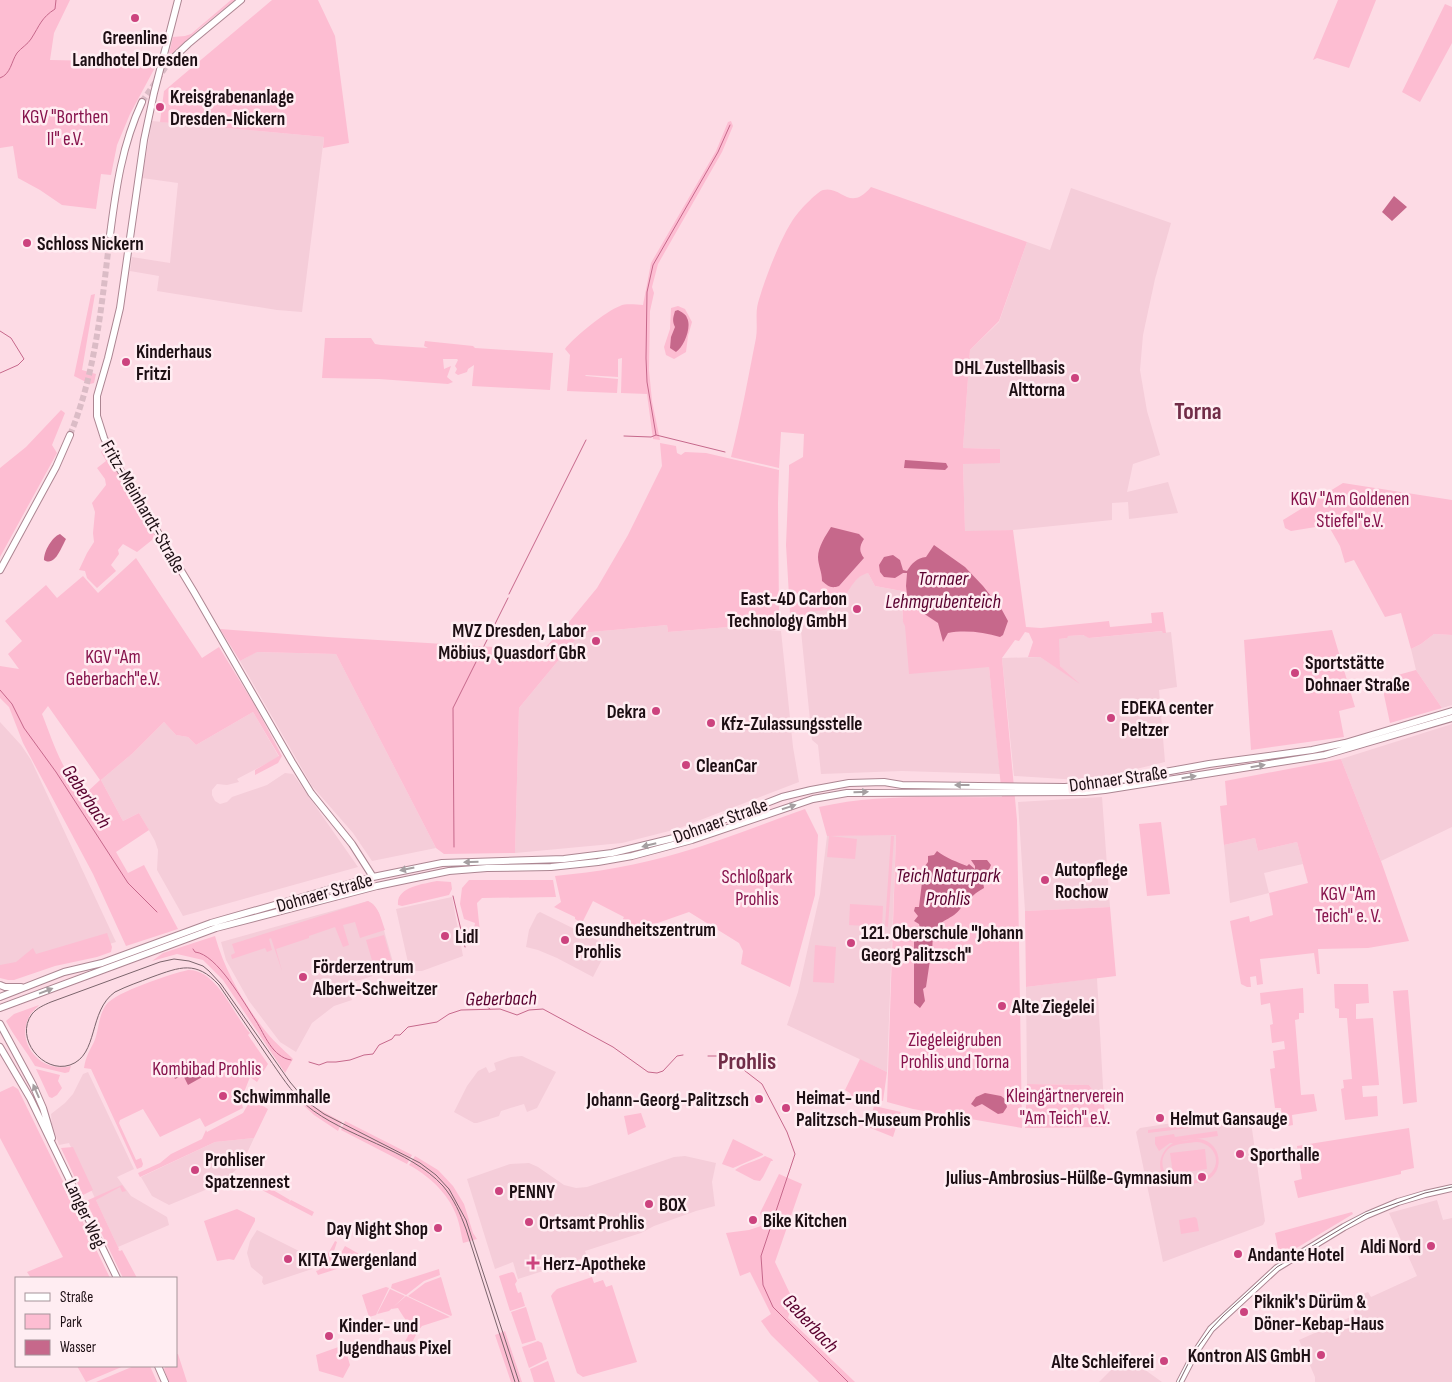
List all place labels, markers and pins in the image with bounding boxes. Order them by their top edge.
marker: Greenline Landhotel Dresden [129,12,141,24]
place label: Greenline Landhotel Dresden [72,27,198,72]
place label: Kreisgrabenanlage Dresden-Nickern [170,86,294,131]
marker: Kreisgrabenanlage Dresden-Nickern [154,101,166,113]
place label: Schloss Nickern [37,233,144,256]
marker: Schloss Nickern [21,237,33,249]
place label: Kinderhaus Fritzi [136,341,212,386]
marker: Kinderhaus Fritzi [120,356,132,368]
place label: DHL Zustellbasis Alttorna [954,357,1065,402]
marker: DHL Zustellbasis Alttorna [1069,372,1081,384]
place label: East-4D Carbon Technology GmbH [727,588,847,633]
marker: East-4D Carbon Technology GmbH [851,603,863,615]
place label: MVZ Dresden, Labor Möbius, Quasdorf GbR [438,620,586,665]
marker: MVZ Dresden, Labor Möbius, Quasdorf GbR [590,635,602,647]
place label: Sportstätte Dohnaer Straße [1305,652,1410,697]
marker: Sportstätte Dohnaer Straße [1289,667,1301,679]
place label: EDEKA center Peltzer [1121,697,1214,742]
place label: Dekra [607,701,646,724]
marker: Dekra [650,705,662,717]
marker: EDEKA center Peltzer [1105,712,1117,724]
place label: Kfz-Zulassungsstelle [721,713,862,736]
marker: Kfz-Zulassungsstelle [705,717,717,729]
place label: CleanCar [696,755,757,778]
marker: CleanCar [680,759,692,771]
place label: Autopflege Rochow [1054,859,1128,904]
marker: Autopflege Rochow [1039,874,1051,886]
place label: Gesundheitszentrum Prohlis [575,919,716,964]
place label: 121. Oberschule "Johann Georg Palitzsch" [861,922,1023,967]
place label: Lidl [455,926,478,949]
marker: Lidl [439,930,451,942]
marker: Gesundheitszentrum Prohlis [559,934,571,946]
marker: 121. Oberschule "Johann Georg Palitzsch" [845,937,857,949]
place label: Förderzentrum Albert-Schweitzer [312,956,438,1001]
marker: Förderzentrum Albert-Schweitzer [297,971,309,983]
place label: Alte Ziegelei [1011,996,1095,1019]
marker: Alte Ziegelei [996,1000,1008,1012]
place label: Schwimmhalle [233,1086,331,1109]
place label: Heimat- und Palitzsch-Museum Prohlis [796,1087,971,1132]
place label: Johann-Georg-Palitzsch [586,1089,749,1112]
marker: Schwimmhalle [217,1090,229,1102]
marker: Johann-Georg-Palitzsch [753,1093,765,1105]
marker: Heimat- und Palitzsch-Museum Prohlis [780,1102,792,1114]
place label: Helmut Gansauge [1170,1108,1288,1131]
marker: Helmut Gansauge [1154,1112,1166,1124]
place label: Sporthalle [1250,1144,1320,1167]
marker: Sporthalle [1234,1148,1246,1160]
place label: Prohliser Spatzennest [205,1149,290,1194]
marker: Prohliser Spatzennest [189,1164,201,1176]
place label: Julius-Ambrosius-Hülße-Gymnasium [945,1167,1192,1190]
marker: Julius-Ambrosius-Hülße-Gymnasium [1196,1171,1208,1183]
place label: PENNY [509,1181,555,1204]
marker: PENNY [493,1185,505,1197]
place label: BOX [659,1194,687,1217]
marker: BOX [643,1198,655,1210]
place label: Bike Kitchen [763,1210,847,1233]
place label: Ortsamt Prohlis [539,1212,645,1235]
marker: Bike Kitchen [747,1214,759,1226]
marker: Ortsamt Prohlis [523,1216,535,1228]
place label: Day Night Shop [326,1218,428,1241]
marker: Day Night Shop [432,1222,444,1234]
place label: Aldi Nord [1359,1236,1421,1259]
marker: Aldi Nord [1425,1240,1437,1252]
place label: Andante Hotel [1247,1244,1344,1267]
marker: Andante Hotel [1232,1248,1244,1260]
place label: KITA Zwergenland [298,1249,417,1272]
marker: KITA Zwergenland [282,1253,294,1265]
place label: Herz-Apotheke [543,1253,646,1276]
marker: Herz-Apotheke [527,1257,539,1269]
place label: Piknik's Dürüm & Döner-Kebap-Haus [1254,1291,1384,1336]
marker: Piknik's Dürüm & Döner-Kebap-Haus [1238,1306,1250,1318]
place label: Kinder- und Jugendhaus Pixel [338,1315,451,1360]
marker: Kinder- und Jugendhaus Pixel [323,1330,335,1342]
place label: Kontron AIS GmbH [1188,1345,1311,1368]
marker: Kontron AIS GmbH [1315,1349,1327,1361]
place label: Alte Schleiferei [1050,1351,1154,1374]
marker: Alte Schleiferei [1158,1355,1170,1367]

